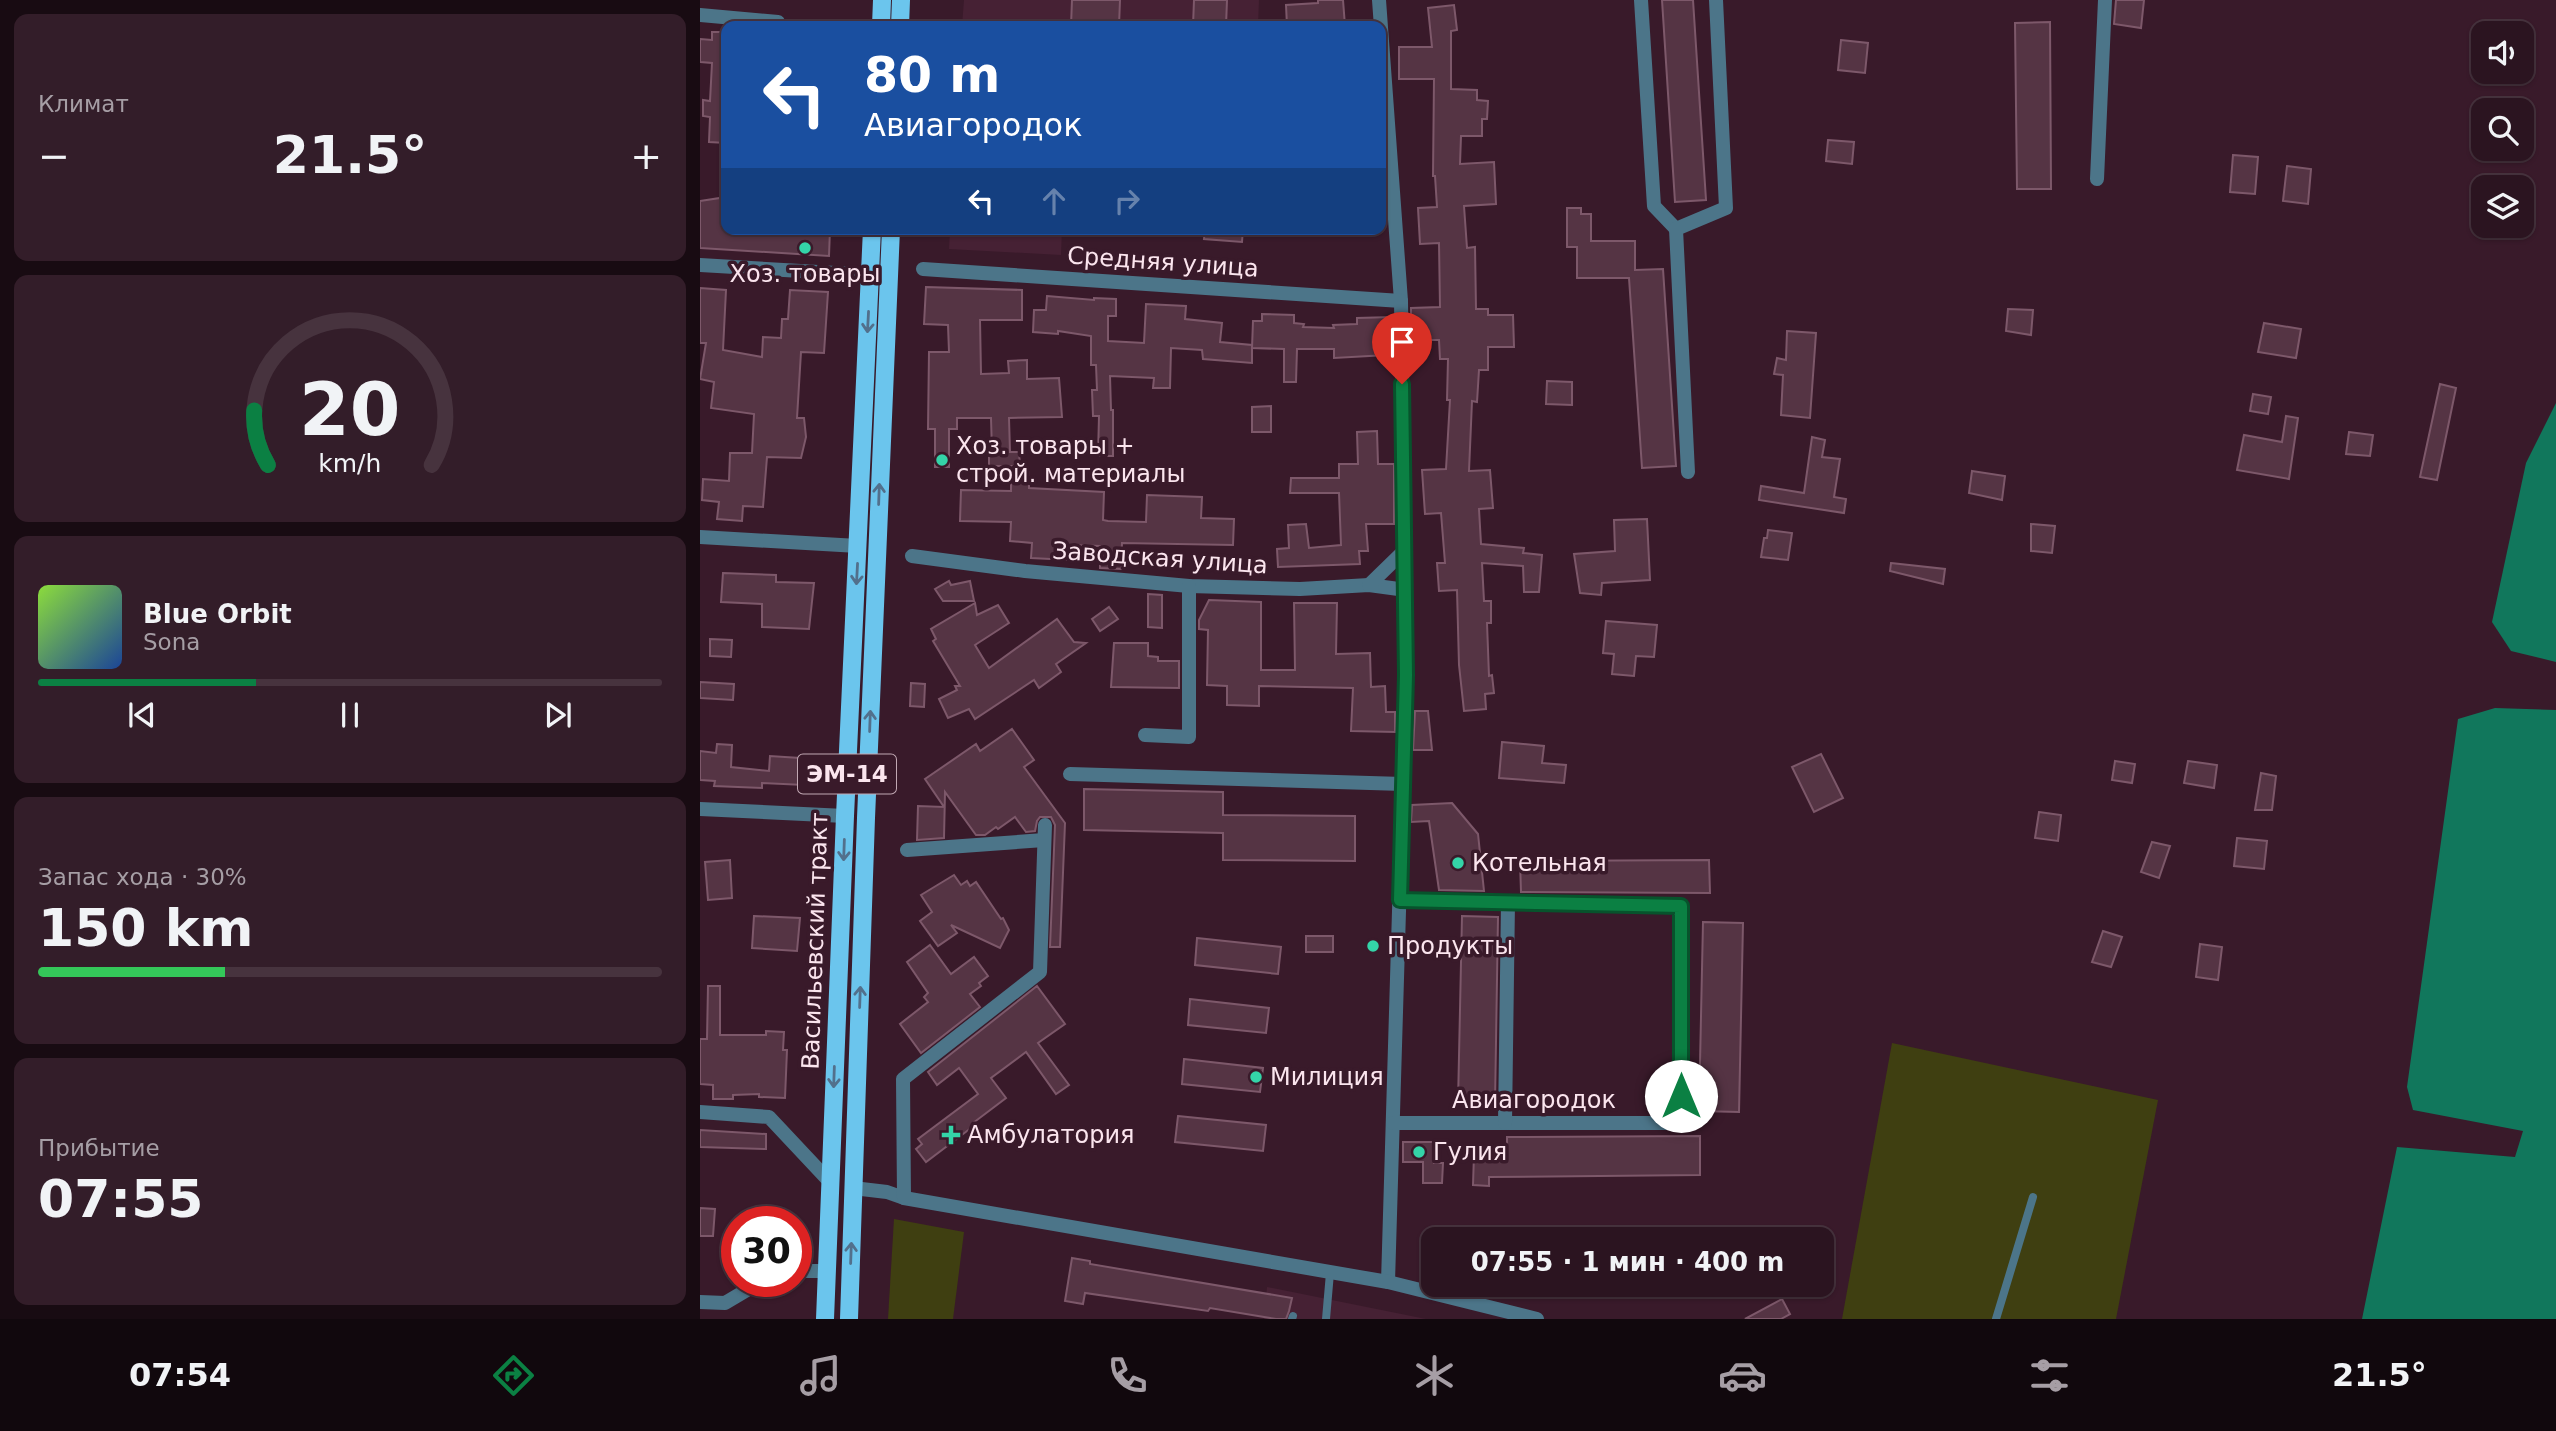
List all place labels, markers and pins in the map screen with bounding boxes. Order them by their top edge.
marker: Хоз. товары [797,240,813,256]
place label: Хоз. товары [730,260,880,288]
pin [1372,312,1432,384]
place label: Хоз. товары + строй. материалы [956,432,1185,488]
marker: Хоз. товары + строй. материалы [934,452,950,468]
place label: Котельная [1472,849,1607,877]
marker: Котельная [1450,855,1466,871]
place label: Продукты [1387,932,1513,960]
marker: Продукты [1365,938,1381,954]
place label: Милиция [1270,1063,1384,1091]
marker: Милиция [1248,1069,1264,1085]
place label: Амбулатория [967,1121,1135,1149]
marker: Амбулатория [941,1125,961,1145]
place label: Гулия [1433,1138,1507,1166]
marker: Гулия [1411,1144,1427,1160]

